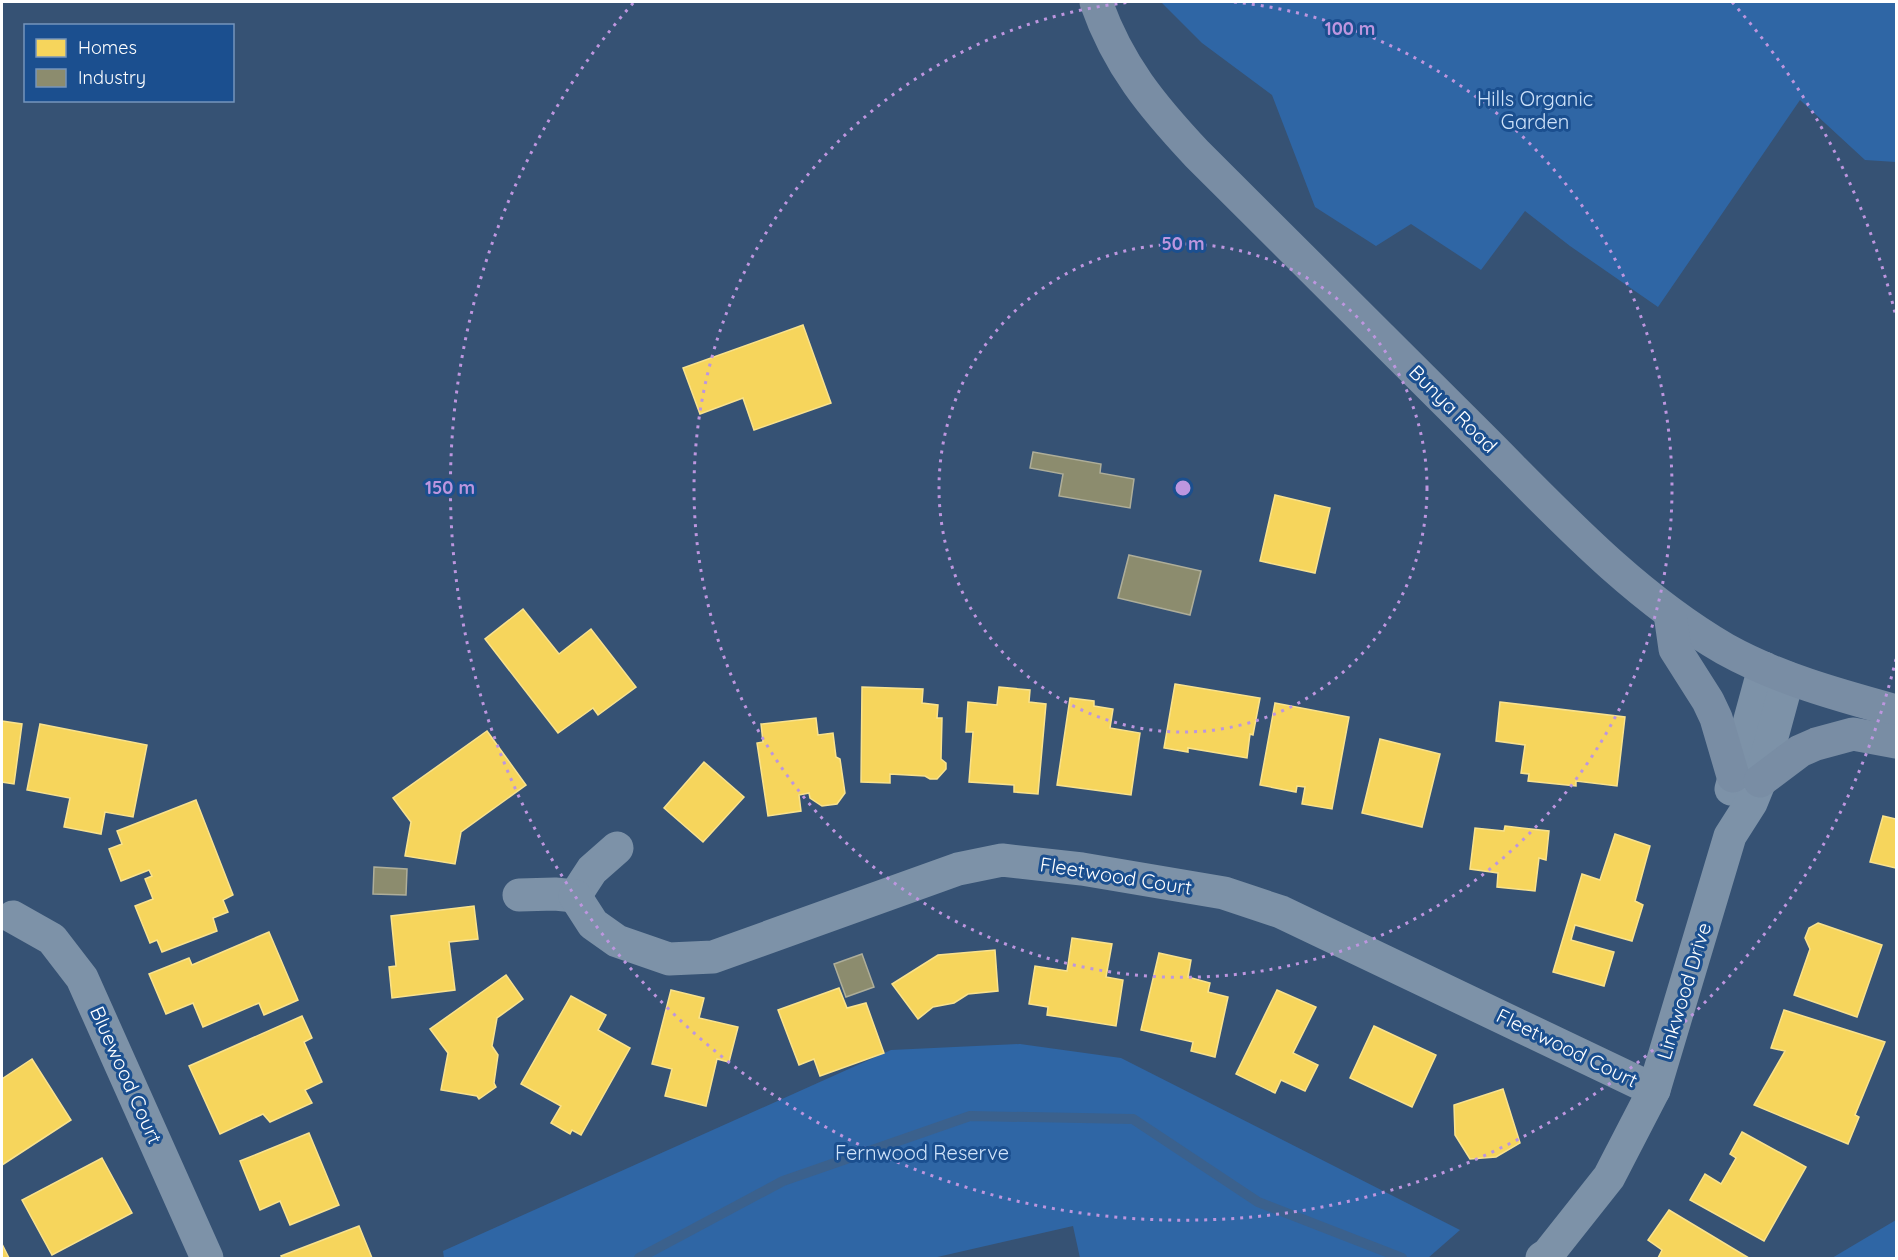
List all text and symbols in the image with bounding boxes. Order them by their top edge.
text: 100 m [1325,17,1375,40]
legend [24,24,234,102]
text: Homes [78,36,137,59]
text: Industry [78,66,146,89]
park label: Hills Organic Garden [1477,86,1593,134]
text: 50 m [1161,232,1205,255]
street label: Bunya Road [1404,359,1503,458]
text: 150 m [425,476,475,499]
centre of rings [1173,478,1193,498]
street label: Fleetwood Court [1038,851,1194,900]
street label: Linkwood Drive [1651,919,1716,1062]
street label: Bluewood Court [85,1002,168,1148]
street label: Fleetwood Court [1493,1003,1642,1093]
park label: Fernwood Reserve [835,1140,1009,1165]

